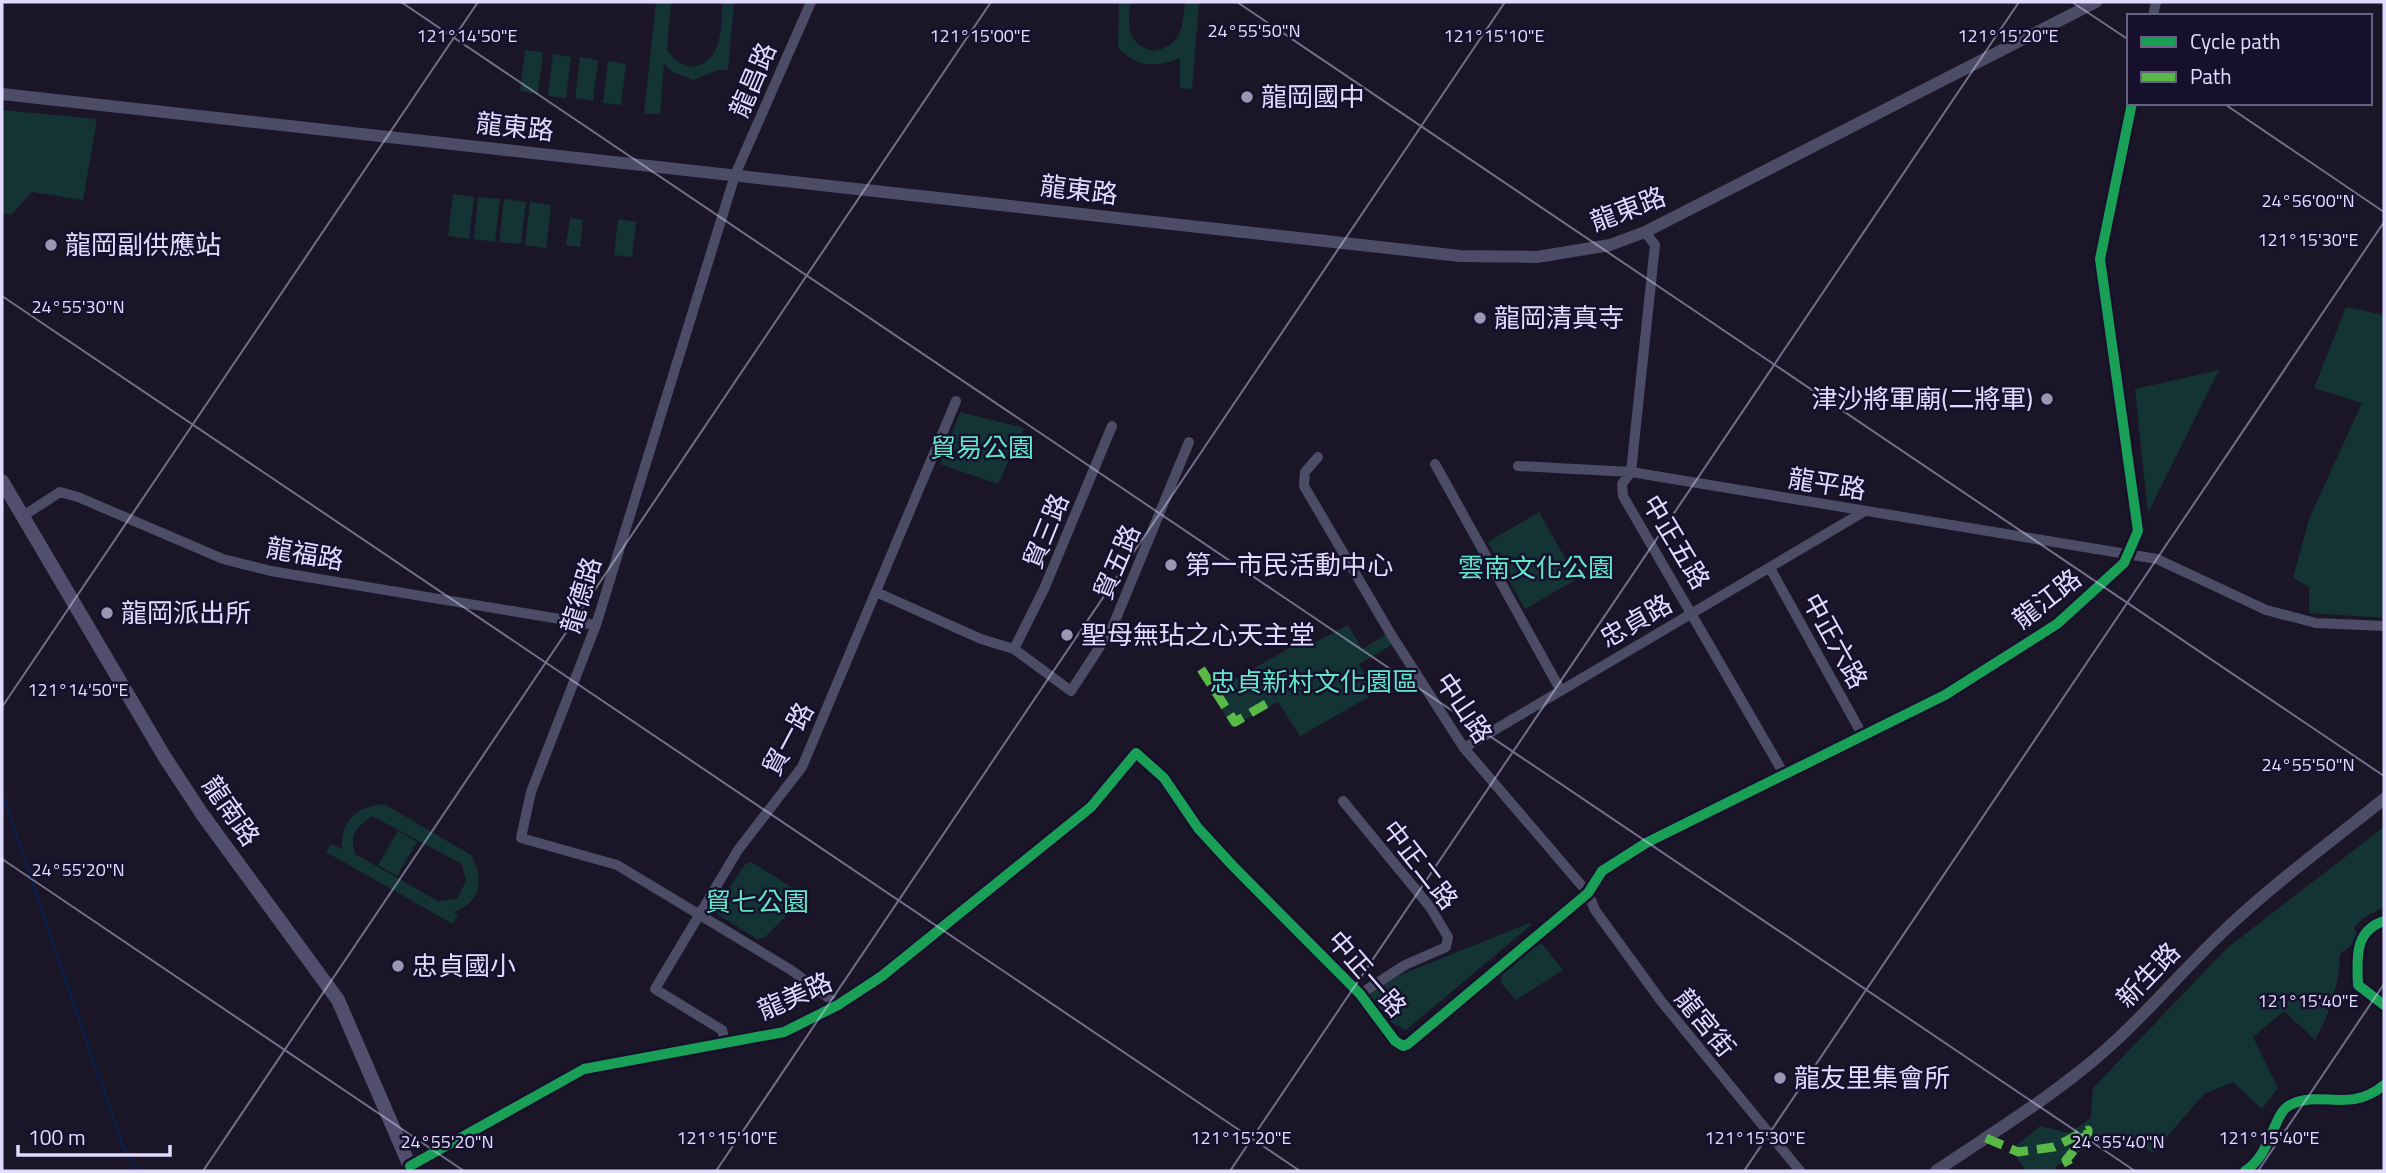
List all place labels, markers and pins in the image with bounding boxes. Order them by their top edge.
place label: 龍岡國中 [1261,77,1365,116]
marker: 龍岡國中 [1239,89,1255,105]
place label: 龍岡副供應站 [65,225,221,264]
marker: 龍岡副供應站 [43,237,59,253]
place label: 龍岡清真寺 [1494,298,1624,337]
marker: 龍岡清真寺 [1472,310,1488,326]
place label: 津沙將軍廟(二將軍) [1811,379,2033,418]
marker: 津沙將軍廟(二將軍) [2039,391,2055,407]
place label: 第一市民活動中心 [1185,545,1393,584]
marker: 第一市民活動中心 [1163,557,1179,573]
place label: 龍岡派出所 [121,593,251,632]
marker: 龍岡派出所 [99,605,115,621]
place label: 聖母無玷之心天主堂 [1081,615,1315,654]
marker: 聖母無玷之心天主堂 [1059,627,1075,643]
place label: 忠貞國小 [412,946,516,985]
marker: 忠貞國小 [390,958,406,974]
place label: 龍友里集會所 [1794,1058,1950,1097]
marker: 龍友里集會所 [1772,1070,1788,1086]

